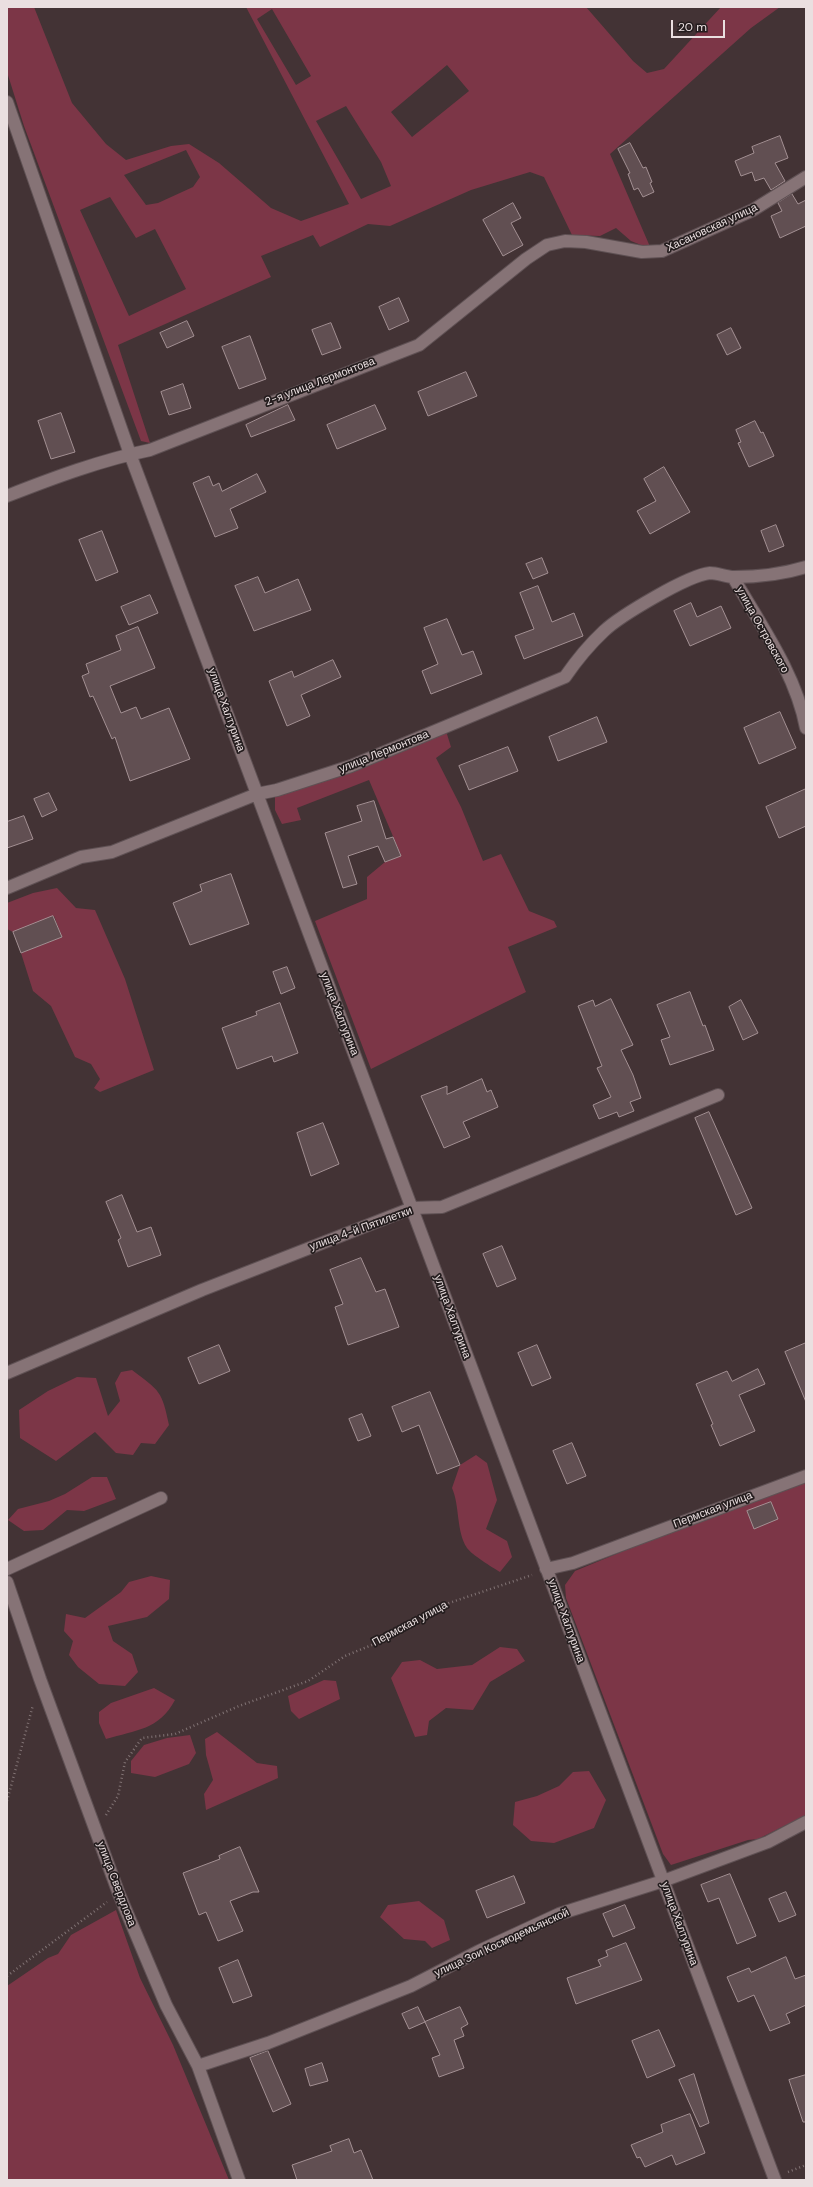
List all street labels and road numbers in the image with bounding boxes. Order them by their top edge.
street label: Хасановская улица [664,201,760,255]
street label: 2-я улица Лермонтова [263,355,377,409]
street label: улица Островского [733,585,791,675]
street label: улица Халтурина [205,666,247,754]
street label: улица Лермонтова [337,728,431,776]
street label: улица Халтурина [317,971,361,1057]
street label: улица 4-й Пятилетки [308,1204,414,1254]
street label: улица Халтурина [431,1273,473,1361]
street label: Пермская улица [672,1489,754,1531]
street label: улица Халтурина [545,1577,587,1665]
street label: Пермская улица [370,1599,450,1649]
street label: улица Свердлова [94,1840,138,1928]
street label: улица Халтурина [658,1880,700,1968]
street label: улица Зои Космодемьянской [433,1906,571,1980]

